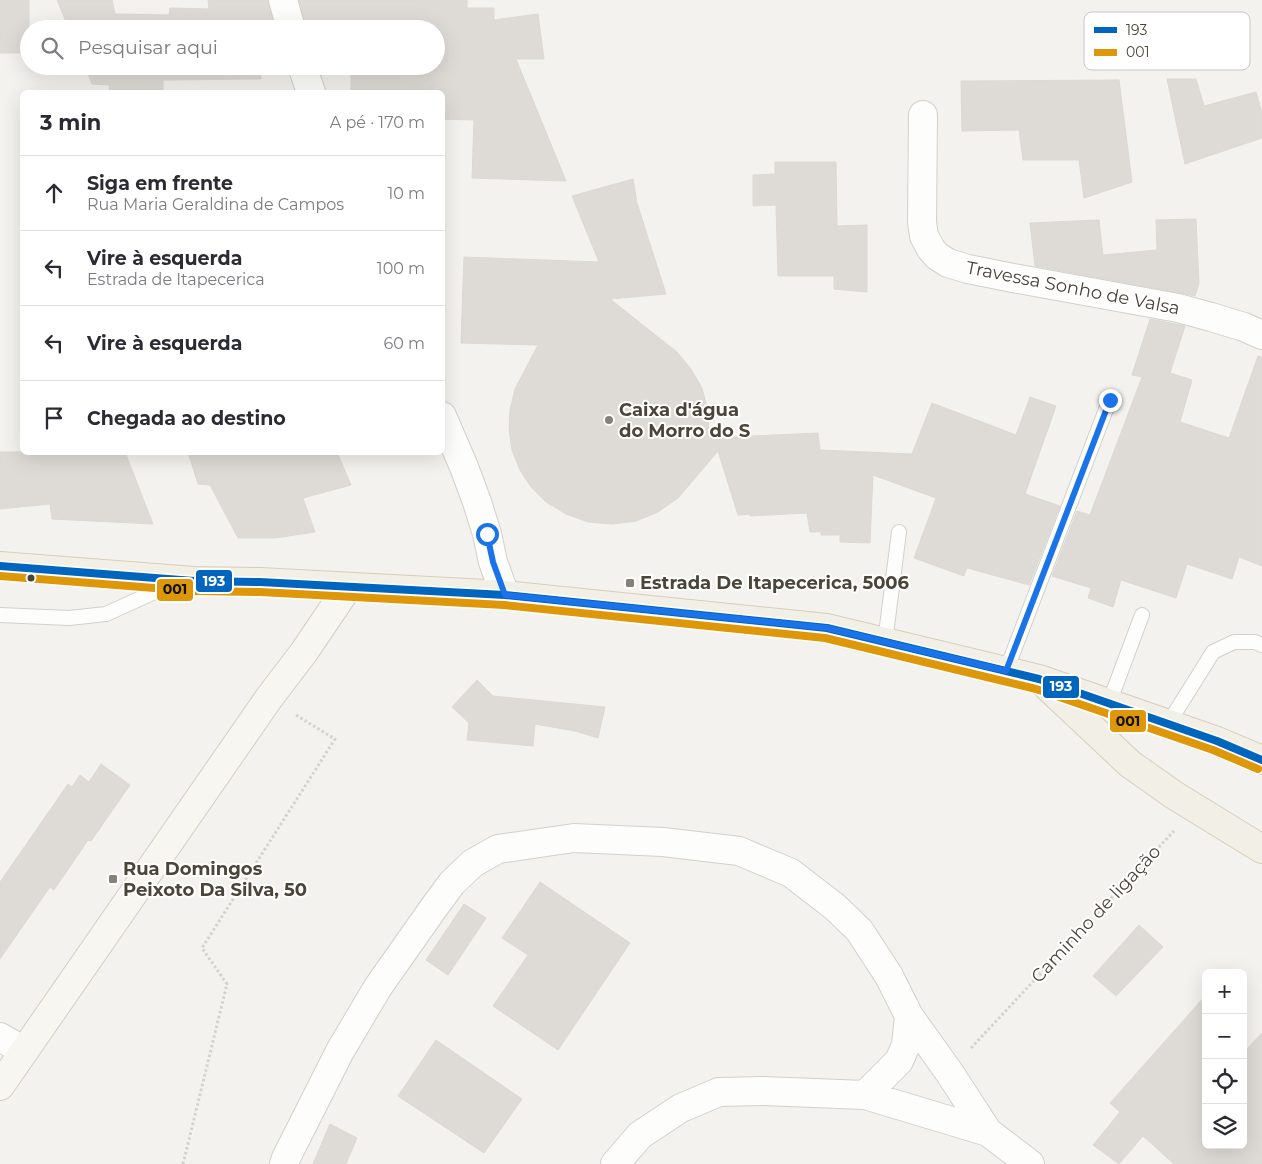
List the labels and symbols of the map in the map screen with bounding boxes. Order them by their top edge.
legend [1084,12,1250,70]
text: 193 [1126,21,1147,39]
text: 001 [1126,43,1150,61]
street label: Travessa Sonho de Valsa [964,256,1182,320]
route end [1099,389,1122,412]
place label: Caixa d'água do Morro do S [619,399,750,442]
marker: Caixa d'água do Morro do S [603,414,615,426]
route start [476,523,499,546]
line badge: 193 [195,569,233,593]
text: 193 [203,572,225,590]
place label: Estrada De Itapecerica, 5006 [640,572,910,594]
unlabelled marker [26,573,36,583]
marker: Estrada De Itapecerica, 5006 [624,577,636,589]
line badge: 001 [156,578,194,602]
text: 001 [163,580,187,598]
line badge: 193 [1042,675,1080,699]
text: 193 [1050,677,1072,695]
line badge: 001 [1109,709,1147,733]
text: 001 [1116,712,1140,730]
street label: Caminho de ligação [1027,841,1165,987]
place label: Rua Domingos Peixoto Da Silva, 50 [123,858,307,901]
marker: Rua Domingos Peixoto Da Silva, 50 [107,873,119,885]

